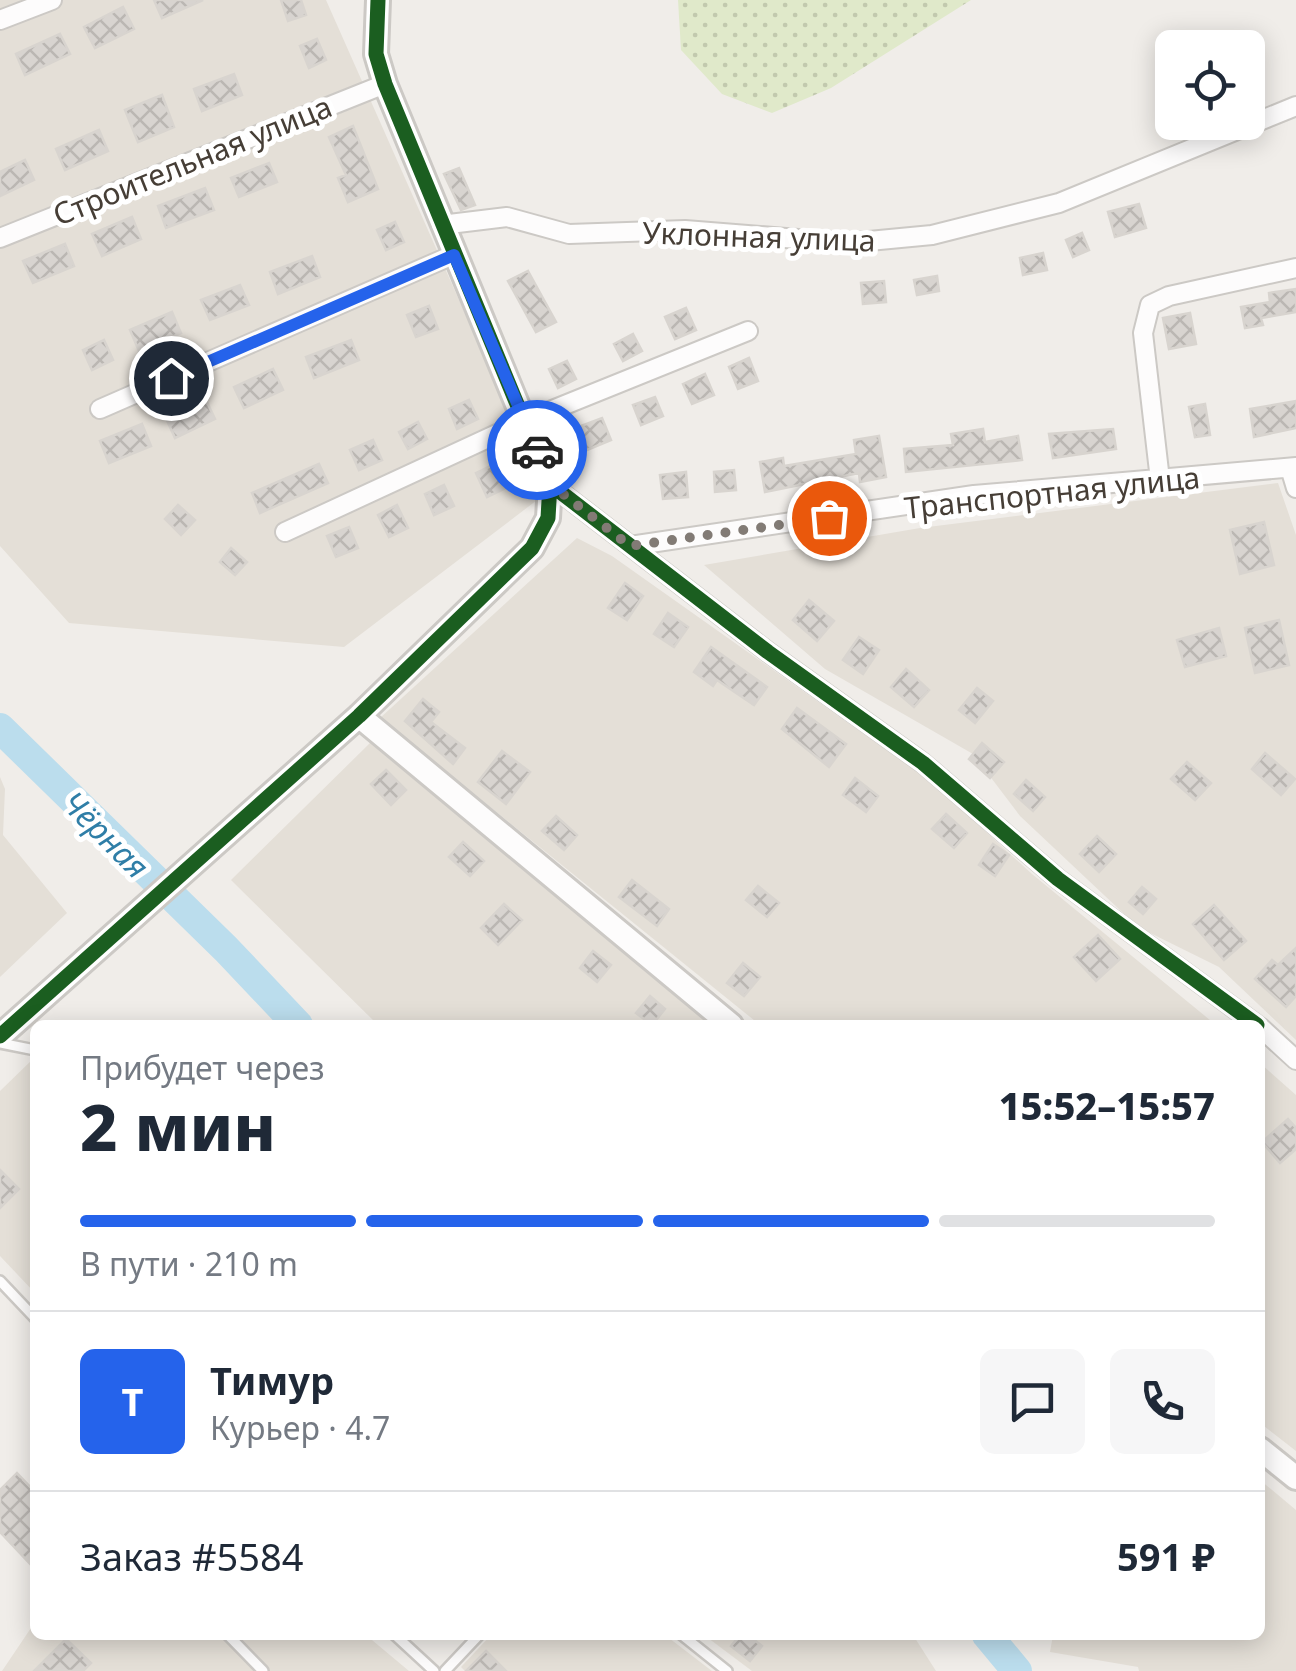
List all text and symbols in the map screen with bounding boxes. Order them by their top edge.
map controls [1155,30,1265,140]
button: locate [1155,30,1265,140]
street label: Строительная улица [47,85,337,235]
street label: Уклонная улица [642,211,876,261]
pin [129,336,214,421]
icon: home [144,351,199,406]
courier [487,400,587,500]
icon: car [510,423,565,478]
street label: Транспортная улица [902,456,1202,528]
pin [787,476,872,561]
icon: bag [802,491,857,546]
water label: Чёрная [53,781,159,887]
text: Прибудет через [80,1046,325,1089]
text: 15:52–15:57 [999,1079,1215,1131]
text: 2 мин [80,1082,276,1170]
text: В пути · 210 m [80,1242,298,1285]
button: chat [980,1349,1085,1454]
button: phone [1110,1349,1215,1454]
text: Тимур [210,1354,334,1406]
text: Т [122,1375,143,1427]
text: Курьер · 4.7 [210,1406,390,1449]
text: Заказ #5584 [80,1530,304,1582]
text: 591 ₽ [1117,1530,1215,1582]

